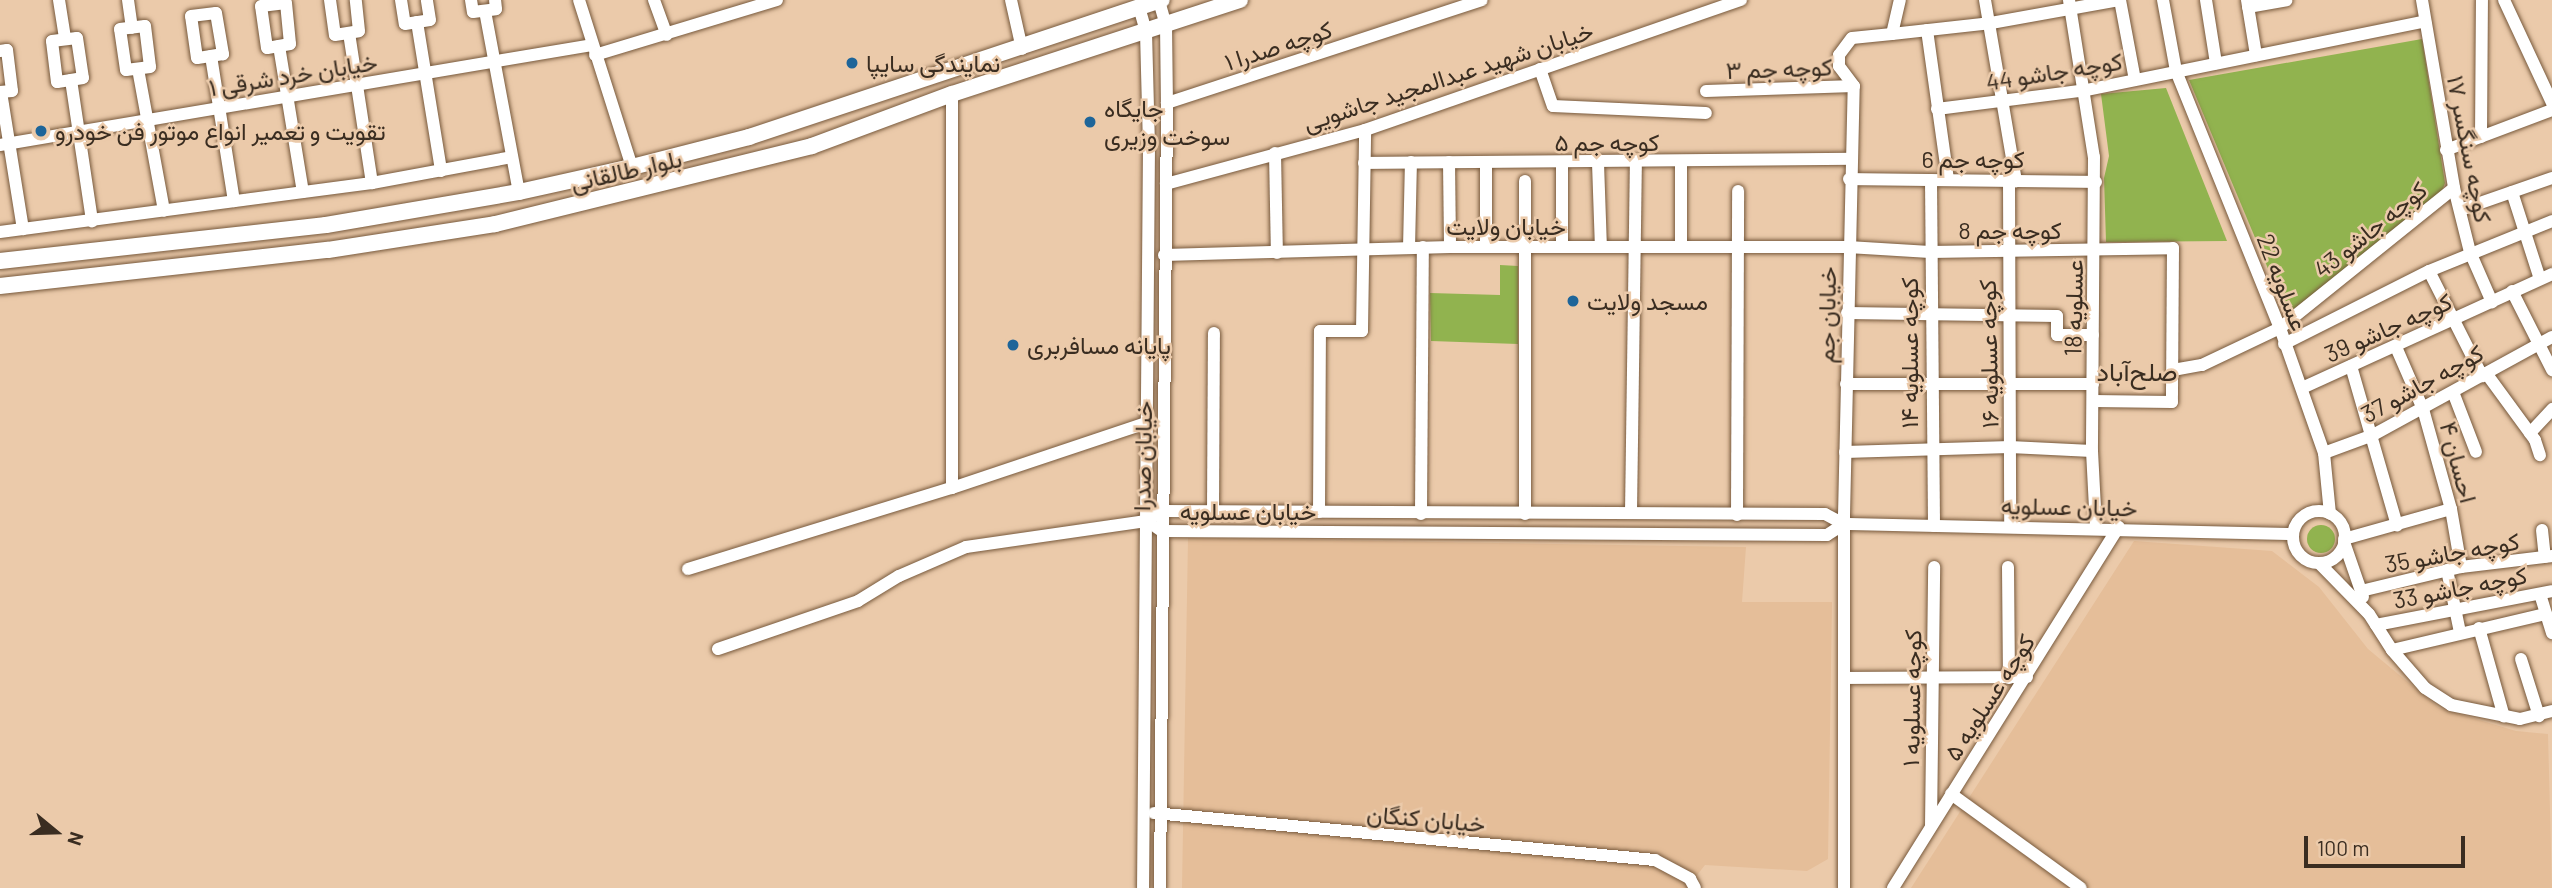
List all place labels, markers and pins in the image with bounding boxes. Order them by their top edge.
place label: نمایندگی سایپا [866,49,1000,77]
marker: نمایندگی سایپا [844,55,860,71]
place label: جایگاه سوخت وزیری [1104,94,1230,150]
marker: جایگاه سوخت وزیری [1082,114,1098,130]
place label: تقویت و تعمیر انواع موتور فن خودرو [55,117,386,145]
marker: تقویت و تعمیر انواع موتور فن خودرو [33,123,49,139]
place label: مسجد ولایت [1587,287,1708,315]
marker: مسجد ولایت [1565,293,1581,309]
place label: پایانه مسافربری [1027,331,1171,359]
marker: پایانه مسافربری [1005,337,1021,353]

